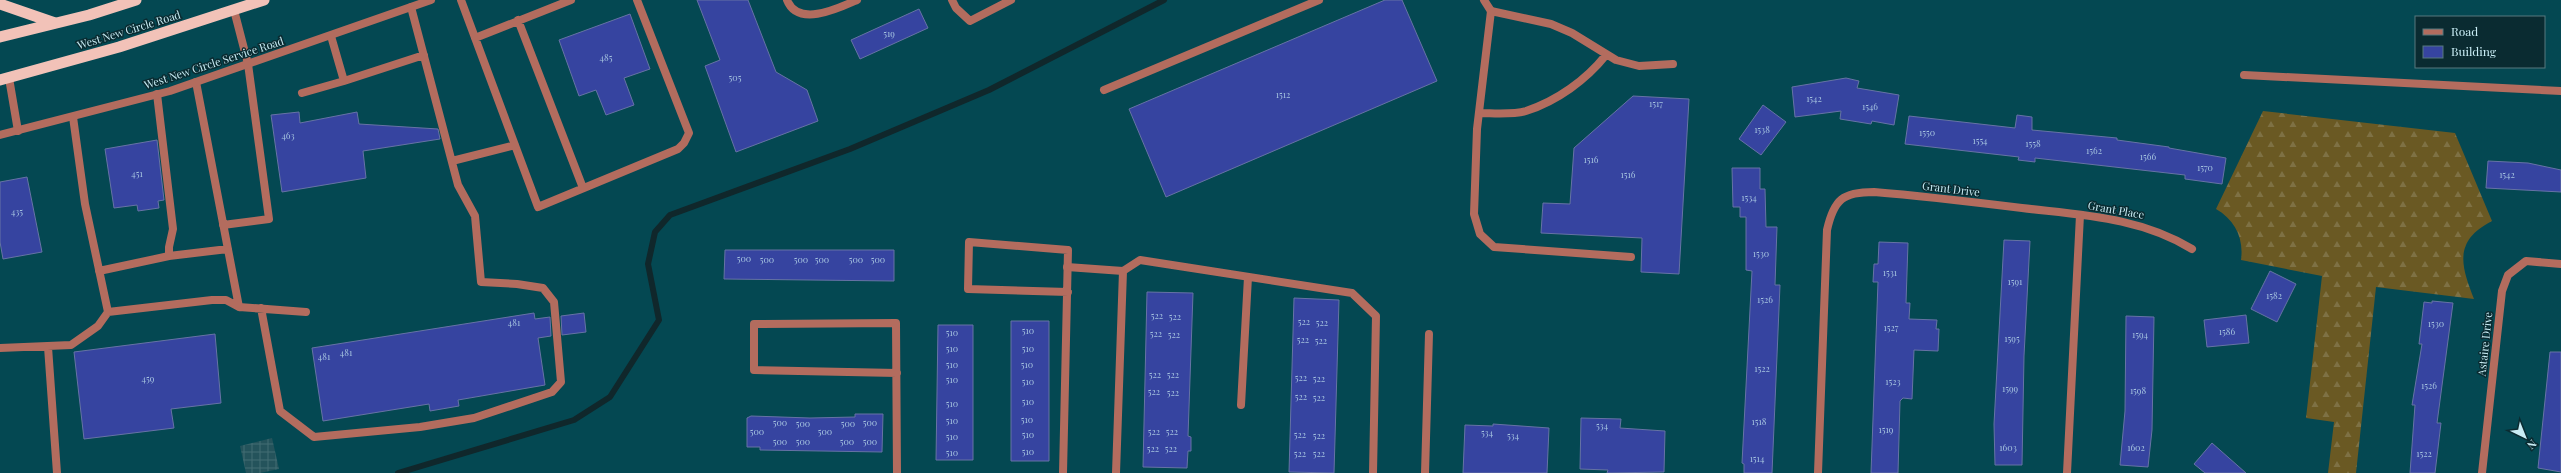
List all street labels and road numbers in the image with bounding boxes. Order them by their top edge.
street label: West New Circle Road [74,6,183,53]
street label: West New Circle Service Road [141,33,286,93]
street label: Grant Drive [1921,178,1981,200]
street label: Grant Place [2087,197,2146,222]
street label: Astaire Drive [2474,311,2495,378]

